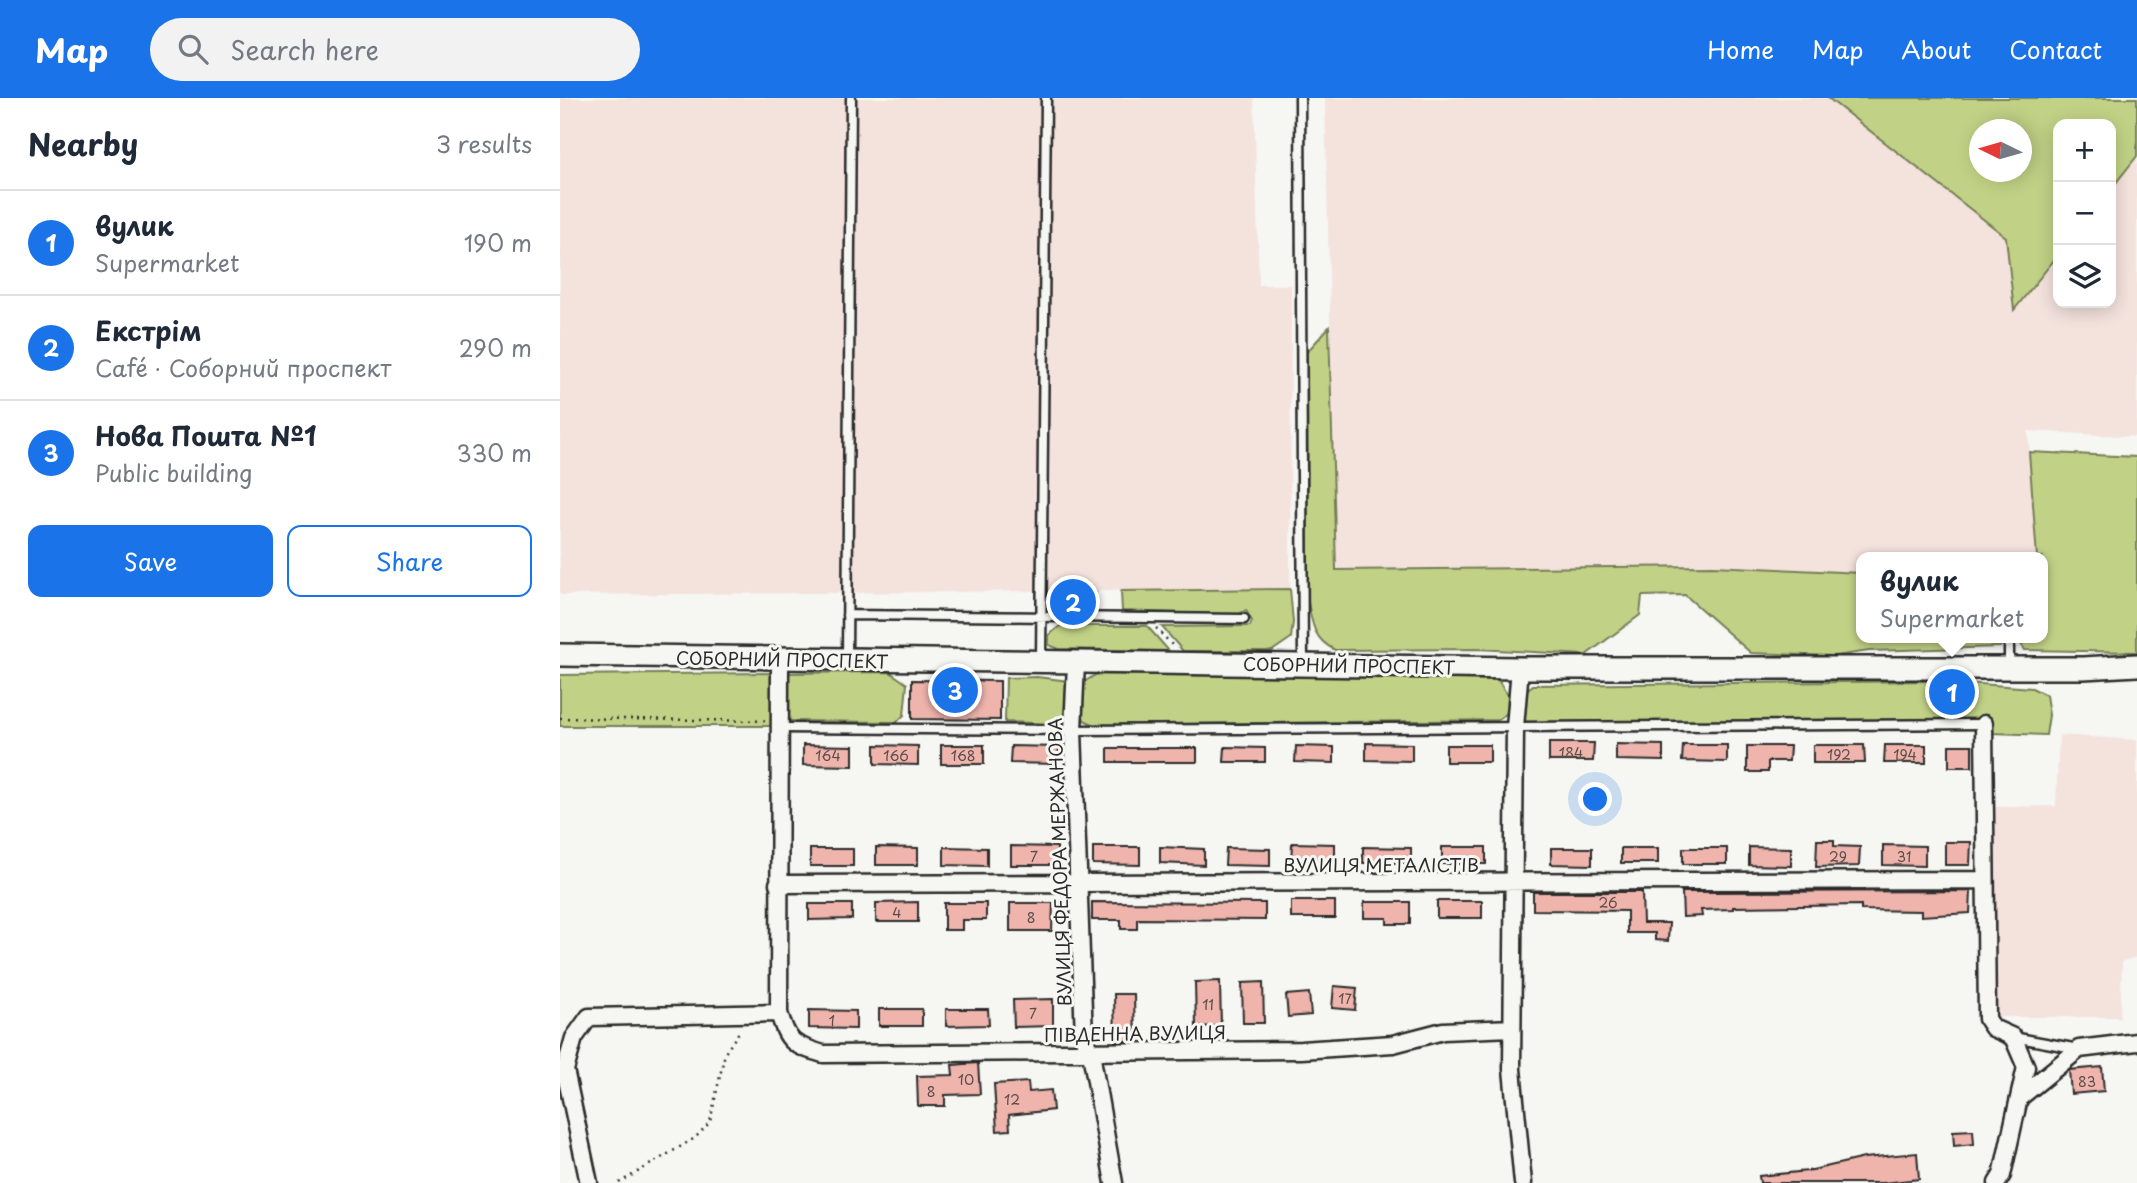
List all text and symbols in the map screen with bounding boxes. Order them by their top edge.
search box [150,18,640,81]
text: Map [35,24,108,74]
icon: search [174,30,212,68]
text: Search here [230,30,379,69]
text: Home [1707,31,1774,67]
text: Map [1812,31,1863,67]
text: About [1901,31,1971,67]
text: Contact [2009,31,2102,67]
north arrow [1969,119,2032,182]
map controls [2053,119,2116,308]
button: + [2053,119,2116,182]
text: Nearby [28,121,138,166]
text: 3 results [436,126,532,161]
button: − [2053,182,2116,245]
text: вулик [95,206,174,245]
text: 1 [46,225,57,260]
text: 190 m [464,225,532,260]
text: Supermarket [95,245,239,280]
button: layers [2053,245,2116,308]
text: Екстрім [95,311,201,350]
text: 2 [43,330,59,365]
text: 290 m [459,330,532,365]
text: Café · Соборний проспект [95,350,391,385]
text: Нова Пошта №1 [95,416,317,455]
text: 3 [43,435,59,470]
text: 330 m [456,435,532,470]
text: Public building [95,455,252,490]
button: Save [28,525,273,597]
button: Share [287,525,532,597]
popup [1856,552,2048,643]
text: вулик [1880,561,1958,600]
pin: 2 [1050,576,1096,628]
text: Supermarket [1880,600,2024,635]
street label: СОБОРНИЙ ПРОСПЕКТ [676,644,889,674]
street label: СОБОРНИЙ ПРОСПЕКТ [1243,650,1456,680]
pin: 3 [932,664,978,716]
pin: 1 [1929,666,1975,718]
street label: ВУЛИЦЯ ФЕДОРА МЕРЖАНОВА [1040,717,1078,1007]
house number: 184 [1559,742,1583,763]
house number: 192 [1827,744,1851,765]
house number: 194 [1893,744,1917,765]
house number: 164 [815,745,841,766]
house number: 166 [883,745,909,766]
house number: 168 [951,745,975,766]
your location [1578,782,1612,816]
house number: 7 [1030,846,1038,867]
house number: 29 [1829,846,1847,867]
house number: 31 [1897,846,1911,867]
street label: ВУЛИЦЯ МЕТАЛІСТІВ [1283,851,1479,878]
house number: 26 [1598,892,1618,913]
house number: 4 [892,902,902,923]
house number: 8 [1027,907,1035,928]
house number: 17 [1338,988,1352,1009]
house number: 11 [1202,994,1214,1015]
house number: 7 [1029,1003,1037,1024]
house number: 1 [829,1010,835,1031]
street label: ПІВДЕННА ВУЛИЦЯ [1044,1018,1226,1048]
house number: 10 [958,1069,974,1090]
house number: 83 [2078,1071,2096,1092]
house number: 8 [927,1081,935,1102]
house number: 12 [1004,1089,1020,1110]

